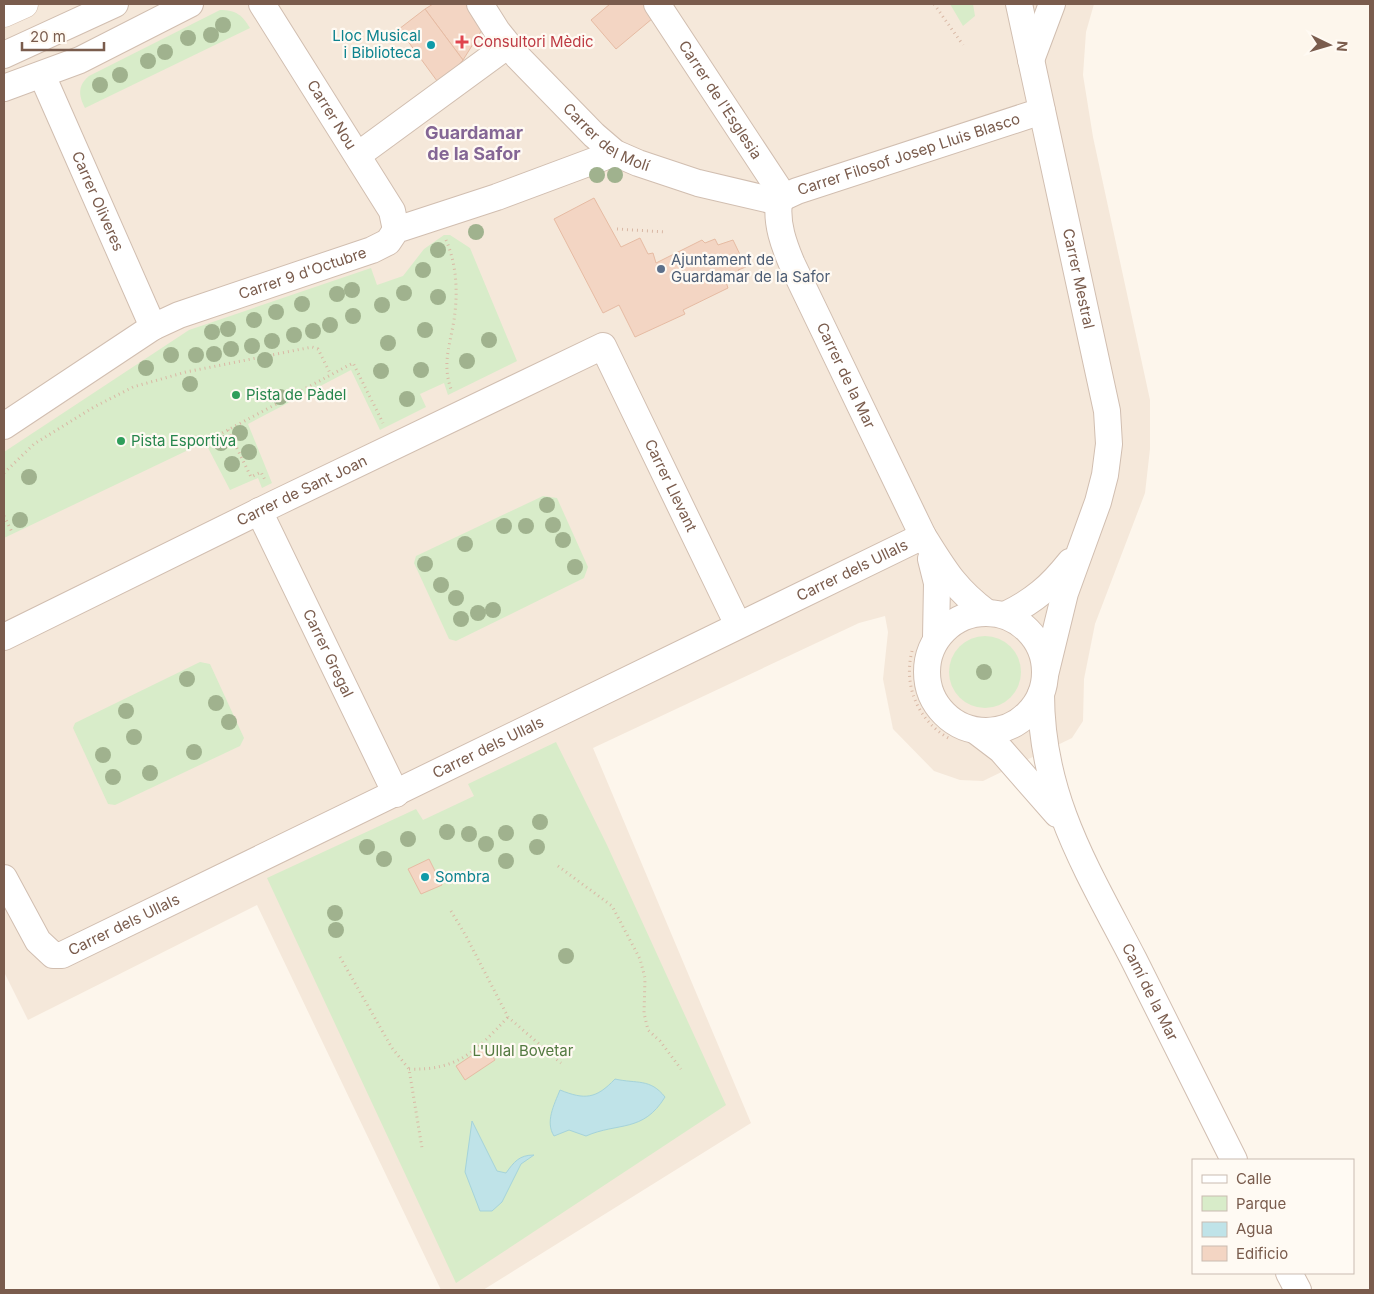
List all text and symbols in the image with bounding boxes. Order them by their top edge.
scale bar [22,20,105,52]
north arrow [1304,20,1354,70]
place label: Lloc Musical i Biblioteca [332,26,421,62]
text: 20 m [30,27,66,46]
place label: Consultori Mèdic [473,32,594,51]
marker: Consultori Mèdic [455,35,469,49]
street label: Carrer de l'Esglesia [675,37,767,163]
marker: Lloc Musical i Biblioteca [425,39,437,51]
text: N [1334,40,1351,52]
street label: Carrer Nou [303,76,361,153]
street label: Carrer del Molí [559,99,652,175]
street label: Carrer Filosof Josep Lluis Blasco [795,109,1022,199]
district label: Guardamar de la Safor [425,122,523,164]
street label: Carrer Oliveres [68,148,128,254]
street label: Carrer Mestral [1059,227,1099,331]
street label: Carrer 9 d'Octubre [236,243,369,303]
place label: Ajuntament de Guardamar de la Safor [671,250,830,286]
marker: Ajuntament de Guardamar de la Safor [655,263,667,275]
street label: Carrer de la Mar [813,319,880,432]
place label: Pista de Pàdel [246,385,346,404]
marker: Pista de Pàdel [230,389,242,401]
place label: Pista Esportiva [131,431,236,450]
marker: Pista Esportiva [115,435,127,447]
street label: Carrer Llevant [641,436,701,535]
street label: Carrer de Sant Joan [233,451,370,530]
street label: Carrer dels Ullals [793,535,911,605]
street label: Carrer Gregal [299,606,358,700]
street label: Carrer dels Ullals [429,712,547,782]
place label: Sombra [435,867,490,886]
marker: Sombra [419,871,431,883]
street label: Carrer dels Ullals [65,889,183,960]
street label: Camí de la Mar [1118,940,1183,1044]
park label: L'Ullal Bovetar [473,1041,574,1060]
legend [1192,1159,1354,1274]
text: Calle [1236,1169,1271,1188]
text: Parque [1236,1194,1286,1213]
text: Agua [1236,1219,1273,1238]
text: Edificio [1236,1244,1288,1263]

